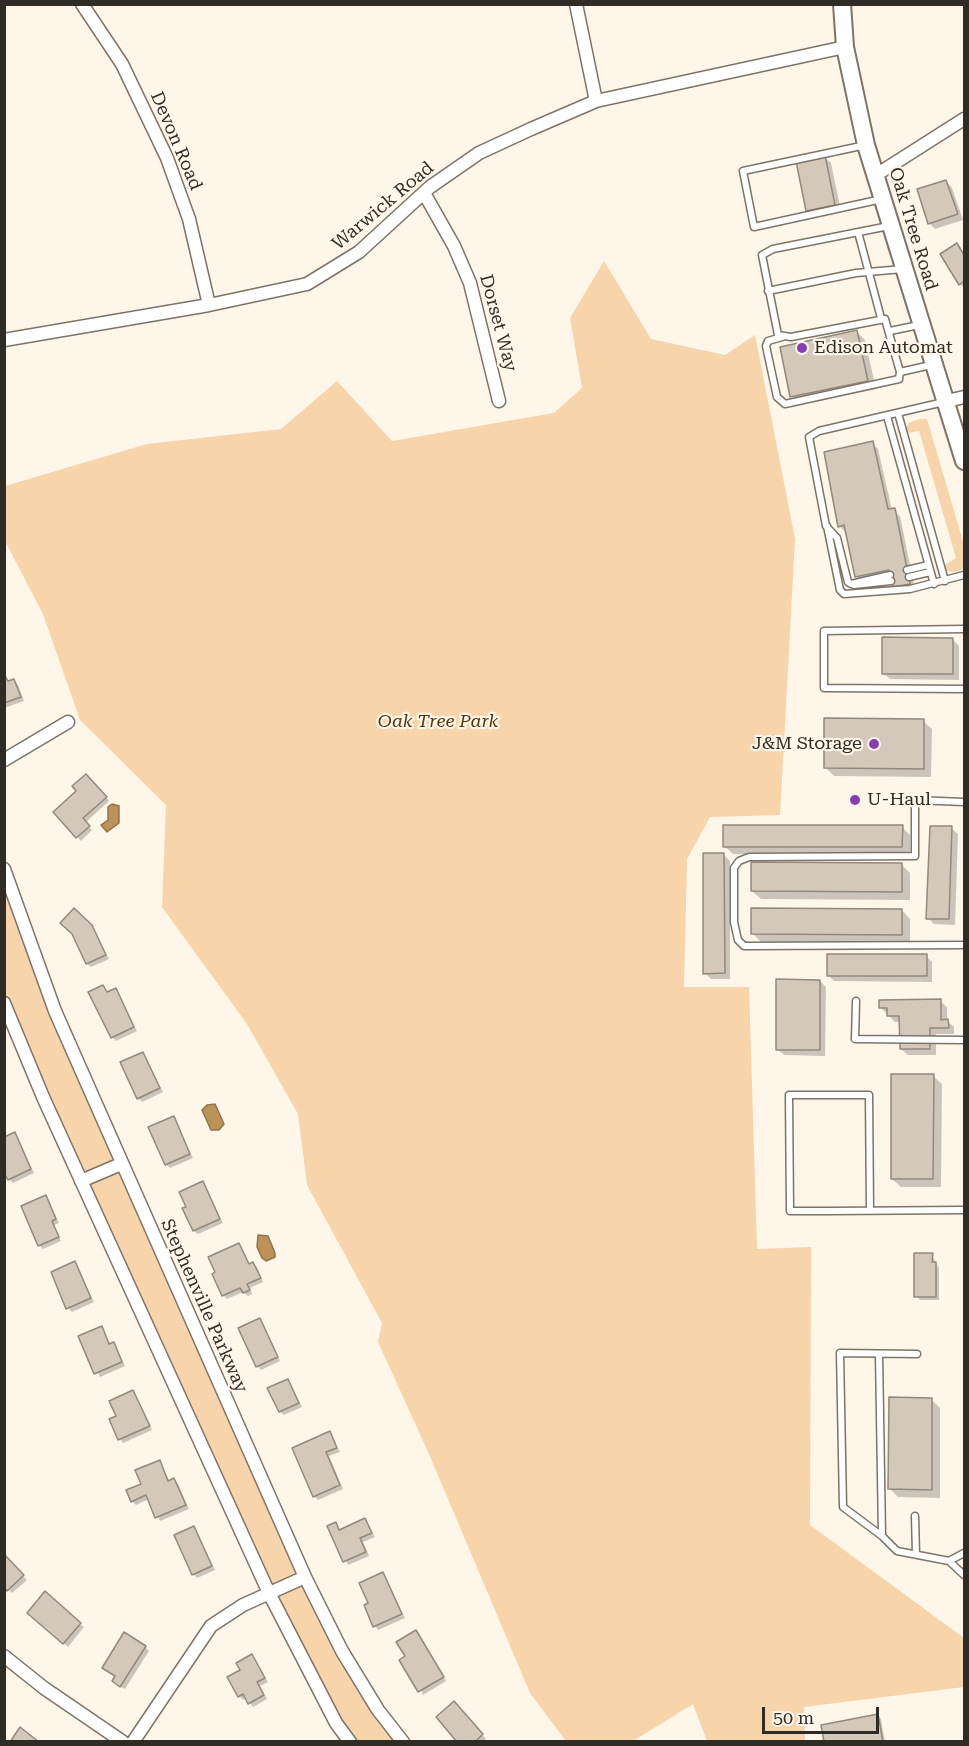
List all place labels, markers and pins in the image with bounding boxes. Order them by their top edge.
place label: Edison Automat [814,337,953,359]
marker: Edison Automat [795,341,809,355]
place label: J&M Storage [752,733,862,755]
marker: J&M Storage [867,737,881,751]
place label: U-Haul [867,789,931,811]
marker: U-Haul [848,793,862,807]

